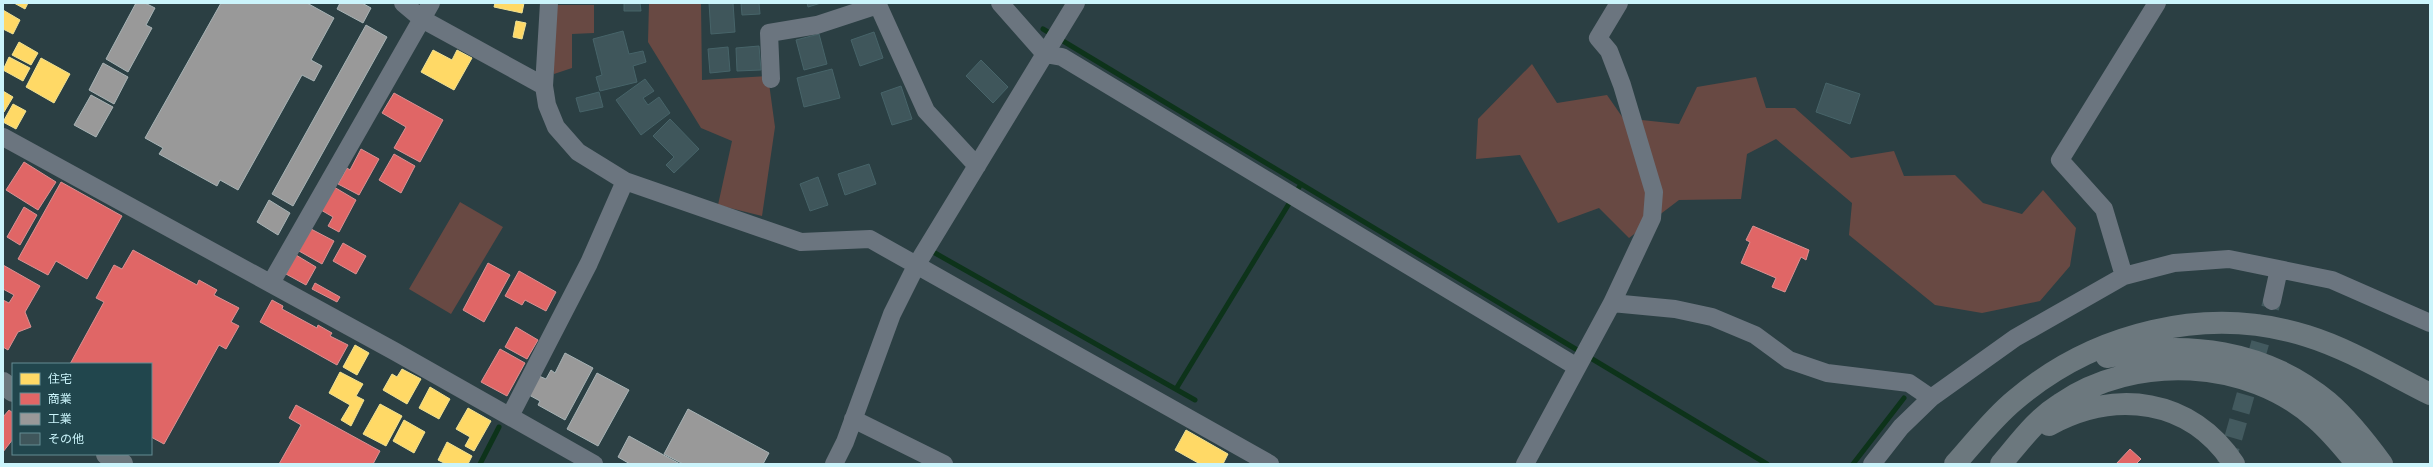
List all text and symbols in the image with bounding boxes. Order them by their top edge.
legend [12,363,152,455]
text: 住宅 [48,371,72,385]
text: 商業 [48,391,72,405]
text: 工業 [48,411,72,425]
text: その他 [48,431,84,445]

